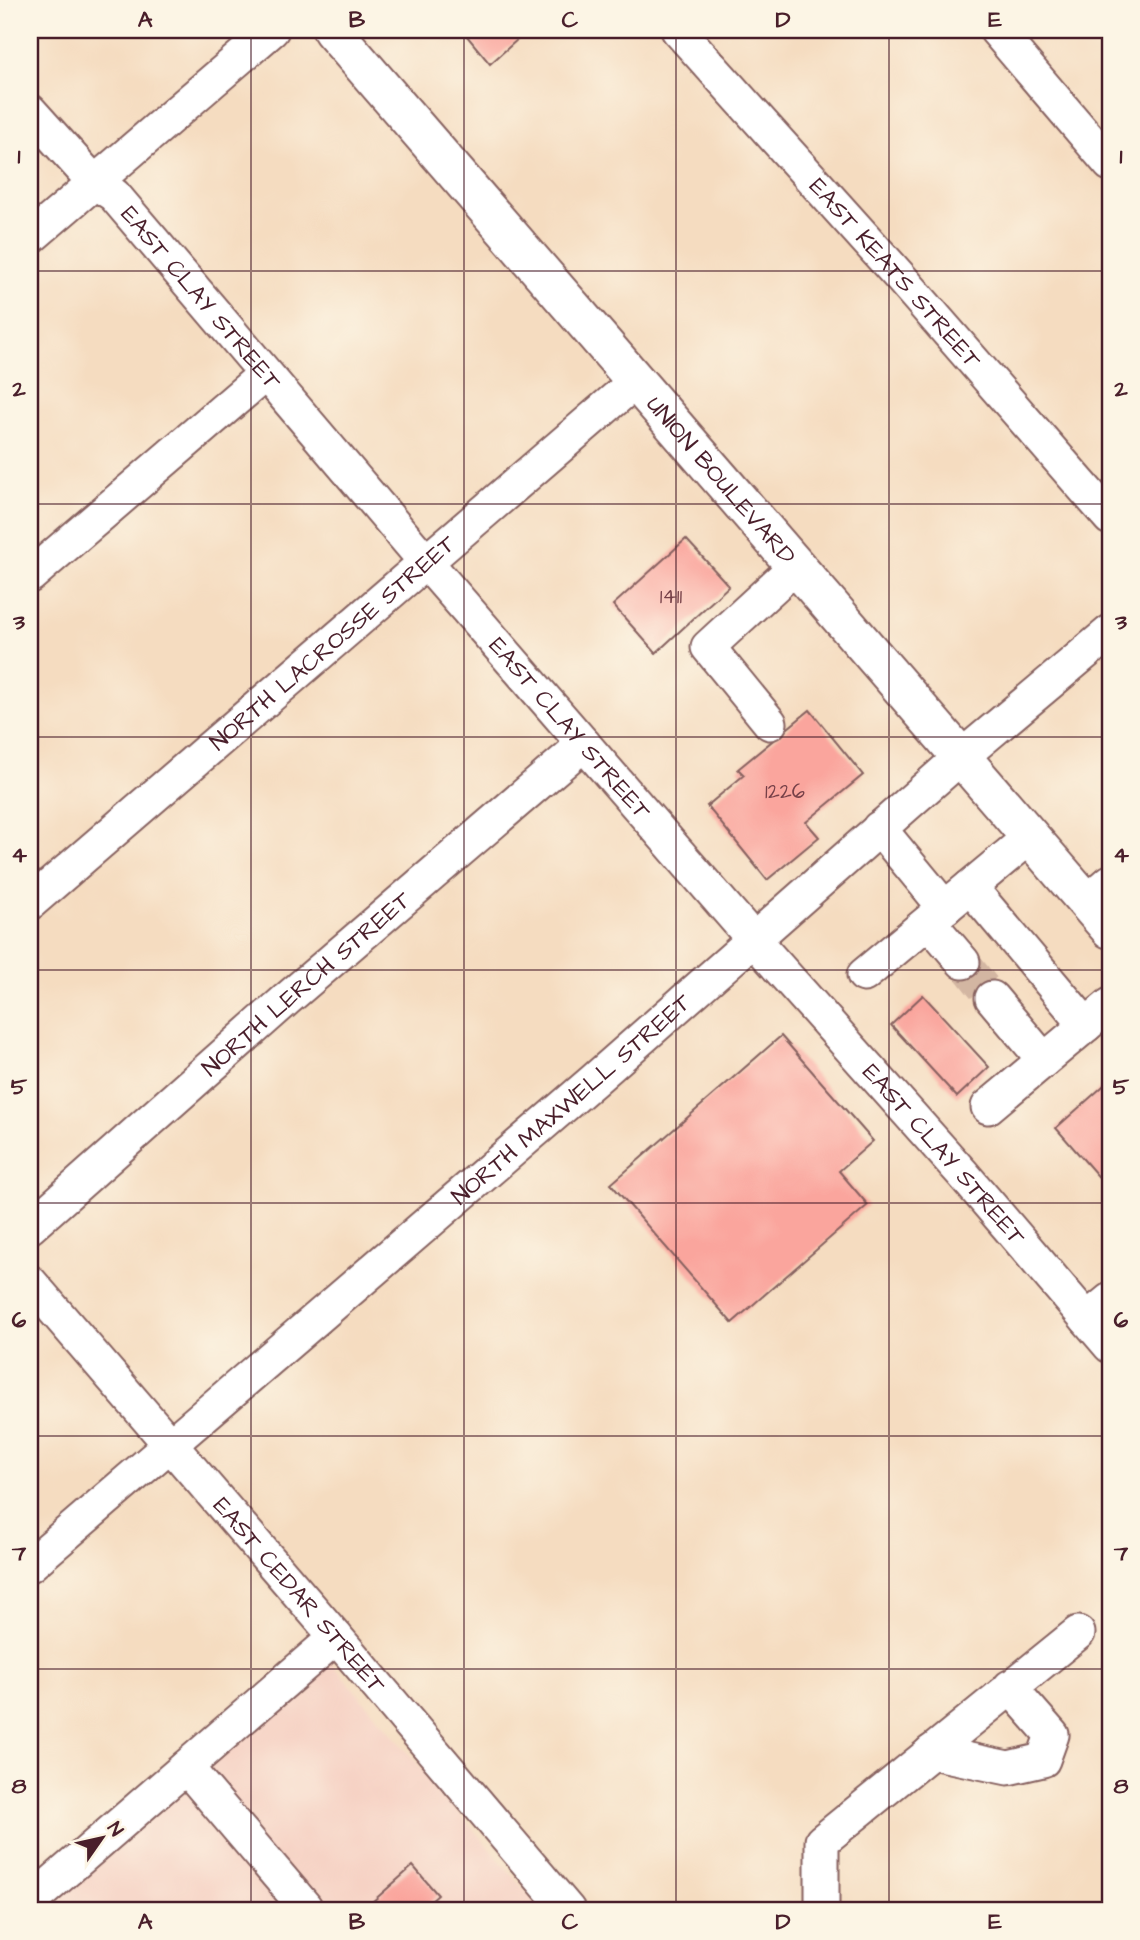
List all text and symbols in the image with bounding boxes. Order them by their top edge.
text: A [138,4,153,36]
text: B [349,4,366,36]
text: C [562,4,579,36]
text: D [776,4,791,36]
text: E [988,4,1002,36]
text: 1 [18,140,21,172]
text: 1 [1120,140,1123,172]
street label: EAST KEATS STREET [801,171,988,376]
street label: EAST CLAY STREET [112,199,288,398]
text: 2 [11,373,26,405]
text: 2 [1113,373,1128,405]
street label: UNION BOULEVARD [638,389,803,572]
street label: NORTH LACROSSE STREET [203,528,463,759]
house number: 1411 [660,582,682,611]
text: 3 [12,606,25,638]
text: 3 [1114,606,1127,638]
street label: EAST CLAY STREET [480,630,658,828]
house number: 1226 [765,777,805,806]
text: 4 [11,839,27,871]
text: 4 [1113,839,1129,871]
street label: NORTH LERCH STREET [195,884,419,1085]
street label: NORTH MAXWELL STREET [444,986,699,1213]
street label: EAST CLAY STREET [854,1057,1033,1253]
text: 5 [11,1071,28,1103]
text: 5 [1113,1071,1130,1103]
text: 6 [12,1304,27,1336]
text: 6 [1114,1304,1129,1336]
street label: EAST CEDAR STREET [205,1490,393,1701]
text: 7 [11,1537,27,1569]
text: 7 [1113,1537,1129,1569]
text: 8 [12,1770,27,1802]
text: 8 [1114,1770,1129,1802]
north arrow [66,1804,136,1874]
text: N [100,1817,129,1842]
text: A [138,1906,153,1938]
text: B [349,1906,366,1938]
text: C [562,1906,579,1938]
text: D [776,1906,791,1938]
text: E [988,1906,1002,1938]

